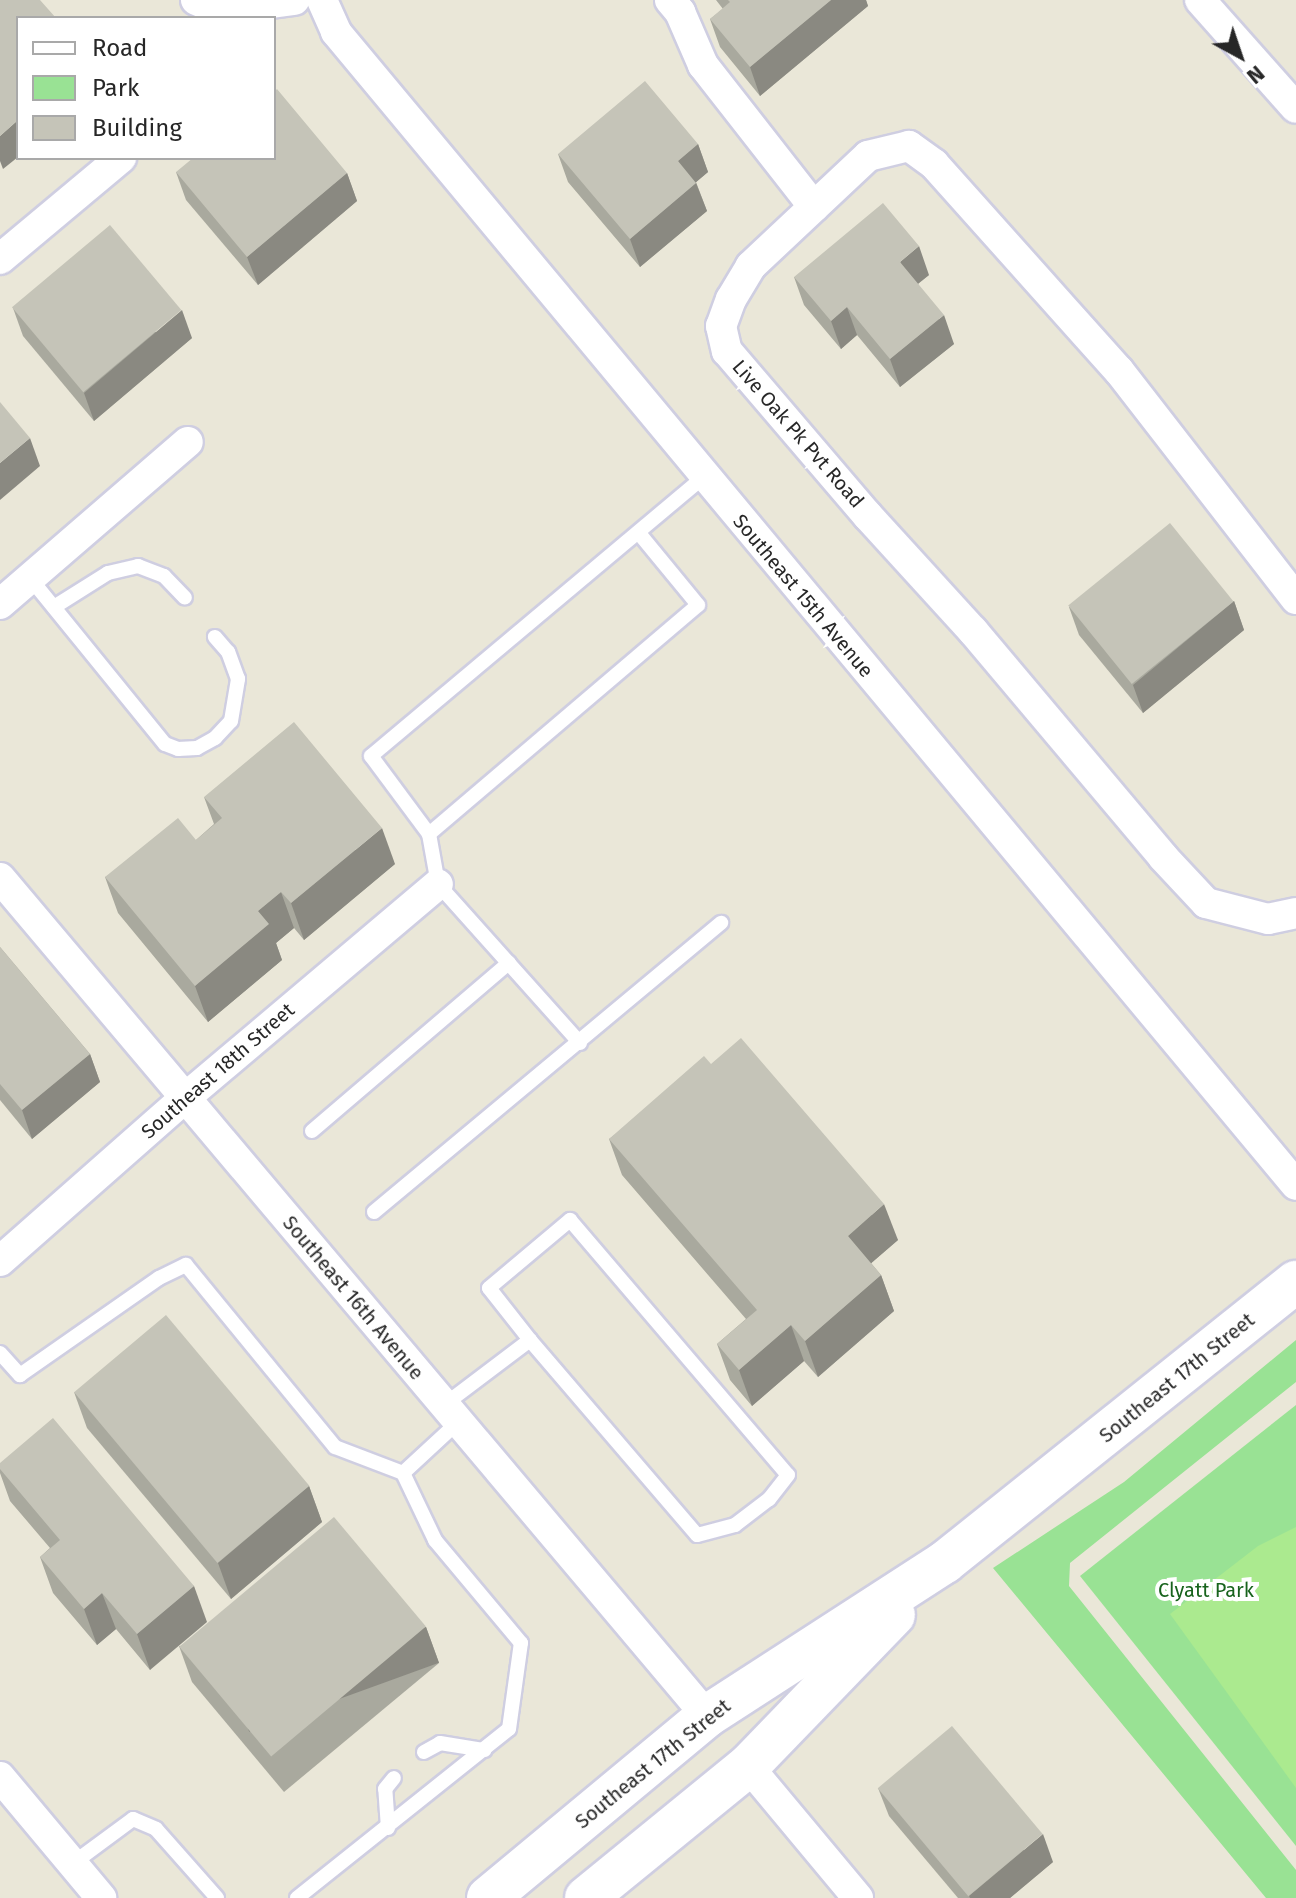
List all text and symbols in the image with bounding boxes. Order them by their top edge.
legend [16,16,276,160]
north arrow [1200,16,1280,96]
text: Road [92,34,147,62]
text: N [1241,60,1270,90]
text: Park [92,74,139,102]
text: Building [92,114,182,142]
street label: Live Oak Pk Pvt Road [727,355,869,513]
street label: Southeast 15th Avenue [728,510,878,682]
street label: Southeast 18th Street [137,998,299,1144]
street label: Southeast 16th Avenue [277,1211,429,1385]
street label: Southeast 17th Street [1095,1308,1259,1448]
park label: Clyatt Park [1158,1578,1254,1602]
street label: Southeast 17th Street [571,1694,735,1834]

